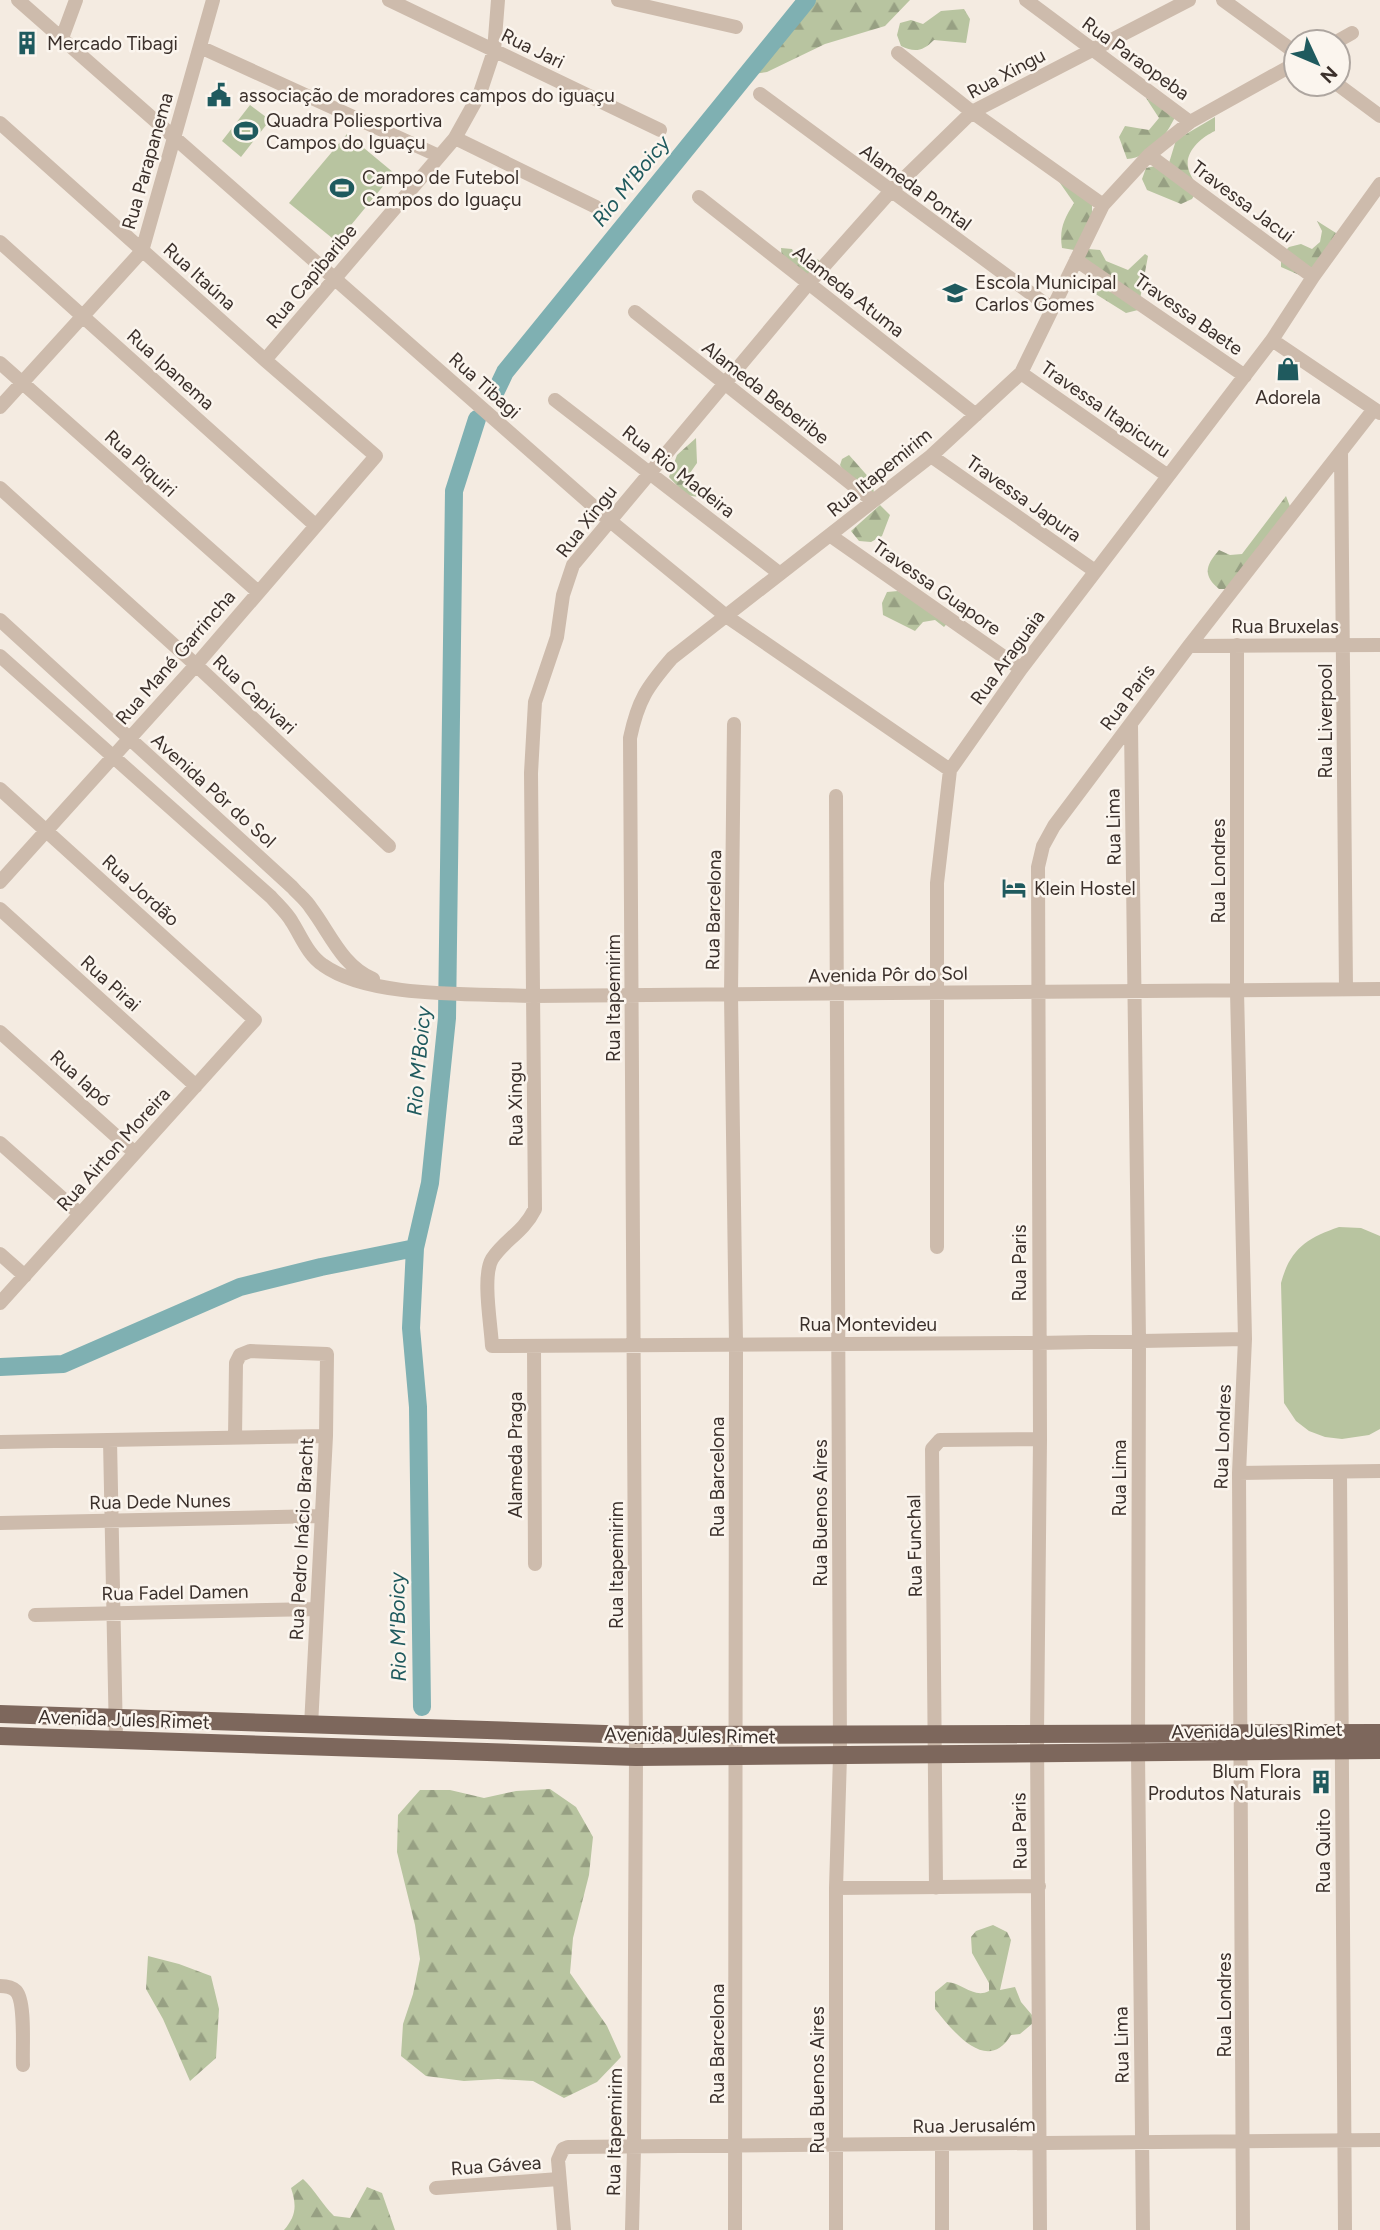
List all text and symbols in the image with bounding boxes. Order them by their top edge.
street label: Rua Paraopeba [1078,12,1194,105]
street label: Rua Jari [498,23,568,74]
north arrow [1282,28,1352,98]
building icon: Mercado Tibagi [13,29,41,57]
place label: Mercado Tibagi [47,32,178,55]
street label: Rua Xingu [963,43,1049,104]
text: N [1315,61,1342,88]
public building icon: associação de moradores campos do iguaçu [205,81,233,109]
place label: associação de moradores campos do iguaçu [239,84,615,107]
street label: Rua Parapanema [117,90,178,232]
place label: Quadra Poliesportiva Campos do Iguaçu [266,109,442,154]
sports icon: Quadra Poliesportiva Campos do Iguaçu [232,117,260,145]
water label: Rio M'Boicy [586,130,675,231]
street label: Alameda Pontal [855,139,976,236]
street label: Travessa Jacui [1187,155,1299,247]
place label: Campo de Futebol Campos do Iguaçu [362,166,522,211]
sports icon: Campo de Futebol Campos do Iguaçu [328,174,356,202]
street label: Rua Capibaribe [261,219,362,333]
street label: Rua Itaúna [159,238,241,315]
street label: Alameda Atuma [788,241,909,342]
street label: Travessa Baete [1130,269,1247,360]
place label: Escola Municipal Carlos Gomes [975,271,1116,316]
school or university icon: Escola Municipal Carlos Gomes [941,279,969,307]
street label: Rua Ipanema [122,324,219,415]
street label: Alameda Beberibe [698,336,834,449]
street label: Rua Tibagi [444,347,525,423]
shop icon: Adorela [1274,355,1302,383]
street label: Travessa Itapicuru [1036,356,1175,463]
place label: Adorela [1255,386,1321,409]
street label: Rua Rio Madeira [618,420,740,523]
street label: Rua Itapemirim [822,423,936,522]
street label: Rua Piquiri [100,425,181,502]
street label: Travessa Japura [962,450,1086,547]
street label: Rua Xingu [551,481,622,562]
street label: Travessa Guapore [868,535,1005,640]
street label: Rua Mané Garrincha [111,585,240,729]
street label: Rua Araguaia [965,605,1049,709]
street label: Rua Bruxelas [1231,615,1339,638]
street label: Rua Capivari [208,650,301,739]
street label: Rua Paris [1095,659,1160,735]
street label: Rua Liverpool [1314,663,1337,779]
street label: Avenida Pôr do Sol [147,728,281,852]
street label: Rua Lima [1101,788,1126,866]
street label: Rua Londres [1207,818,1230,924]
street label: Rua Barcelona [701,849,726,971]
street label: Rua Jordão [97,850,184,931]
hotel icon: Klein Hostel [1000,874,1028,902]
place label: Klein Hostel [1034,877,1136,900]
street label: Rua Itapemirim [602,934,625,1062]
street label: Rua Pirai [76,950,145,1016]
street label: Avenida Pôr do Sol [808,962,968,987]
water label: Rio M'Boicy [401,1004,436,1117]
street label: Rua Iapó [45,1045,116,1112]
street label: Rua Xingu [503,1061,528,1147]
street label: Rua Airton Moreira [52,1083,175,1216]
street label: Rua Paris [1008,1224,1031,1302]
street label: Rua Montevideu [799,1313,937,1336]
street label: Rua Londres [1209,1384,1236,1490]
street label: Alameda Praga [504,1392,527,1518]
street label: Rua Barcelona [706,1417,729,1537]
street label: Rua Pedro Inácio Bracht [285,1437,318,1641]
street label: Rua Buenos Aires [809,1439,832,1587]
street label: Rua Lima [1108,1439,1131,1517]
street label: Rua Dede Nunes [89,1489,231,1514]
street label: Rua Funchal [902,1494,927,1598]
street label: Rua Itapemirim [605,1501,628,1629]
water label: Rio M'Boicy [384,1571,411,1682]
street label: Rua Fadel Damen [101,1580,249,1605]
street label: Avenida Jules Rimet [38,1705,210,1734]
street label: Avenida Jules Rimet [1171,1718,1343,1743]
street label: Avenida Jules Rimet [604,1723,776,1748]
place label: Blum Flora Produtos Naturais [1148,1760,1301,1805]
building icon: Blum Flora Produtos Naturais [1307,1768,1335,1796]
street label: Rua Paris [1007,1792,1032,1870]
street label: Rua Quito [1312,1809,1335,1893]
street label: Rua Londres [1213,1952,1236,2058]
street label: Rua Barcelona [706,1984,729,2104]
street label: Rua Buenos Aires [806,2006,829,2154]
street label: Rua Lima [1109,2006,1134,2084]
street label: Rua Itapemirim [602,2068,627,2196]
street label: Rua Jerusalém [912,2113,1036,2138]
street label: Rua Gávea [450,2151,542,2180]

